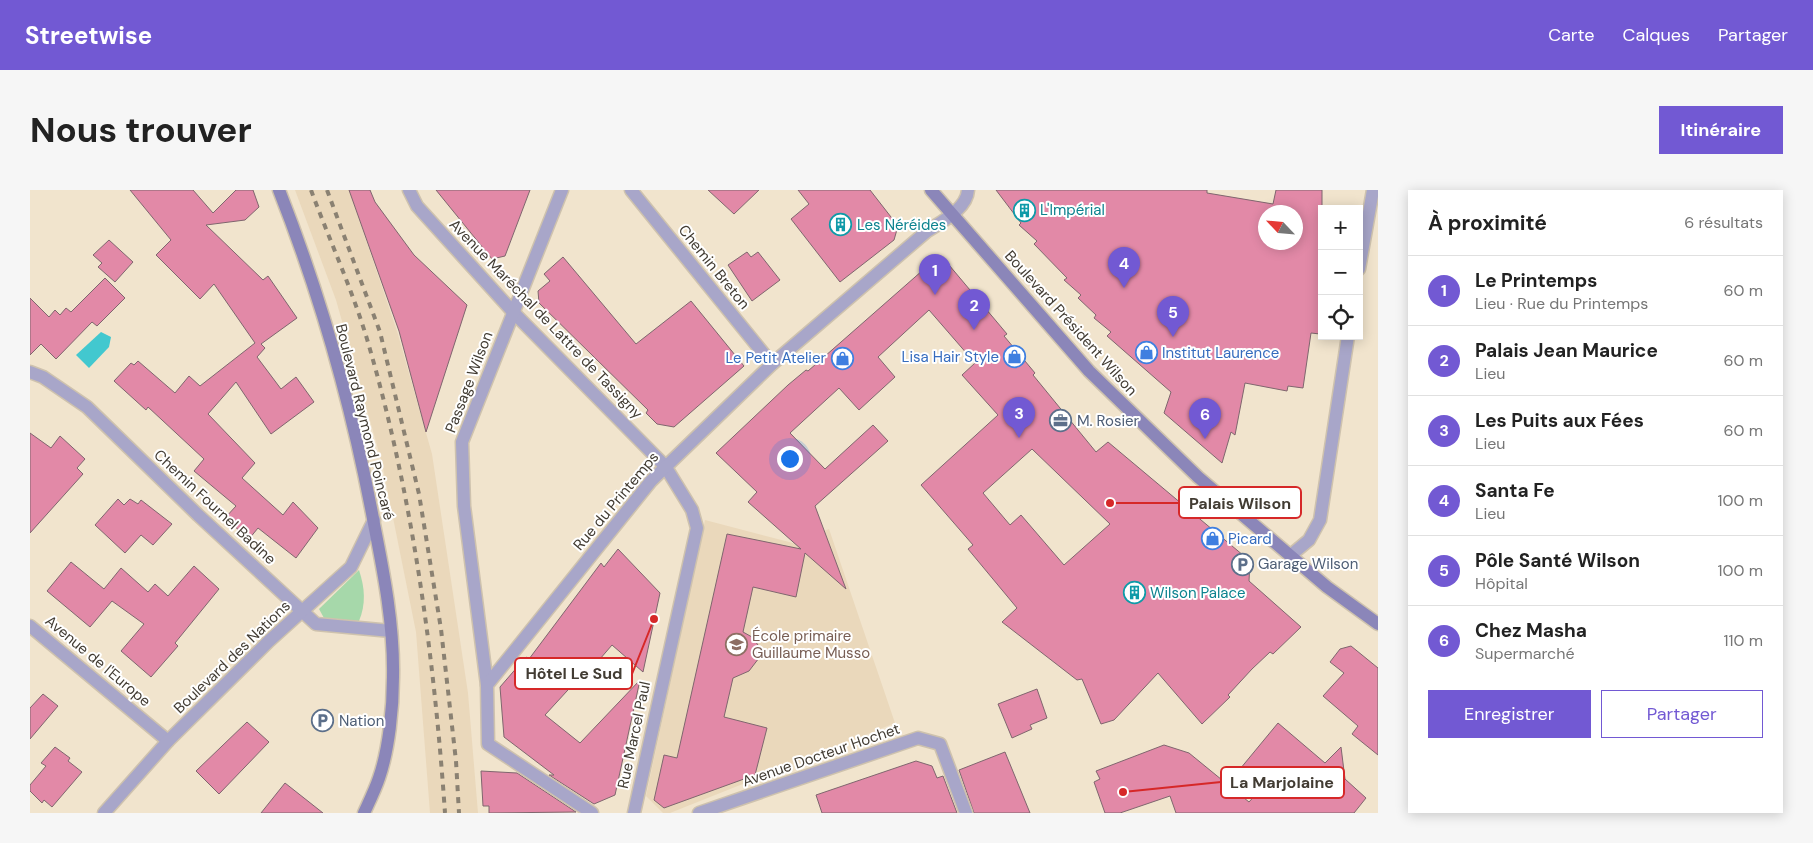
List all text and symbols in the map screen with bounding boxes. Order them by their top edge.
text: Streetwise [25,20,152,51]
text: Carte [1548,23,1595,47]
text: Calques [1623,23,1690,47]
text: Partager [1718,23,1788,47]
button: Itinéraire [1659,106,1783,154]
text: Nous trouver [30,107,252,153]
building icon: L'Impérial [1012,198,1036,222]
place label: L'Impérial [1040,200,1105,220]
north arrow [1258,205,1303,250]
map controls [1318,205,1363,340]
button: + [1318,205,1363,250]
text: À proximité [1428,209,1547,237]
text: 6 résultats [1684,212,1763,233]
building icon: Les Néréides [829,213,853,237]
street label: Avenue Maréchal de Lattre de Tassigny [445,215,648,424]
place label: Les Néréides [857,215,946,235]
street label: Chemin Breton [674,221,754,313]
street label: Boulevard Président Wilson [1000,246,1142,400]
pin: 4 [1108,247,1140,288]
button: − [1318,250,1363,295]
pin: 1 [919,254,951,295]
text: Le Printemps [1475,268,1597,293]
text: 1 [1441,280,1447,301]
text: 60 m [1723,280,1763,301]
pin: 2 [958,289,990,330]
text: Lieu · Rue du Printemps [1475,293,1648,314]
button: locate [1318,295,1363,340]
pin: 5 [1157,296,1189,337]
street label: Boulevard Raymond Poincaré [331,322,399,522]
street label: Passage Wilson [441,329,497,435]
text: Palais Jean Maurice [1475,338,1658,363]
shop icon: Institut Laurence [1134,341,1158,365]
place label: Institut Laurence [1162,343,1279,363]
shop icon: Lisa Hair Style [1003,345,1027,369]
shop icon: Le Petit Atelier [830,346,854,370]
place label: Lisa Hair Style [902,347,999,367]
place label: Le Petit Atelier [725,348,826,368]
text: 2 [1439,350,1449,371]
text: 60 m [1723,350,1763,371]
text: Lieu [1475,363,1506,384]
pin: 3 [1003,397,1035,438]
pin: 6 [1189,398,1221,439]
text: Les Puits aux Fées [1475,408,1644,433]
office icon: M. Rosier [1049,409,1073,433]
place label: M. Rosier [1077,411,1140,431]
text: 3 [1439,420,1449,441]
text: 60 m [1723,420,1763,441]
text: Lieu [1475,433,1506,454]
street label: Chemin Fournel Badine [150,445,280,569]
your location [777,446,803,472]
street label: Rue du Printemps [569,447,663,555]
text: Santa Fe [1475,478,1555,503]
callout: Palais Wilson [1179,487,1301,518]
text: 4 [1439,490,1449,511]
text: 100 m [1718,490,1763,511]
text: Palais Wilson [1189,493,1291,514]
text: Lieu [1475,503,1506,524]
shop icon: Picard [1200,527,1224,551]
place label: Picard [1228,529,1272,549]
text: Pôle Santé Wilson [1475,548,1640,573]
parking icon: Garage Wilson [1230,552,1254,576]
place label: Garage Wilson [1258,554,1358,574]
text: 5 [1439,560,1449,581]
text: 100 m [1718,560,1763,581]
text: Hôpital [1475,573,1528,594]
building icon: Wilson Palace [1122,581,1146,605]
place label: Wilson Palace [1150,583,1246,603]
street label: Boulevard des Nations [169,596,295,718]
street label: Avenue de l'Europe [41,611,155,711]
text: Chez Masha [1475,618,1587,643]
place label: École primaire Guillaume Musso [752,626,870,663]
text: 6 [1439,630,1449,651]
text: 110 m [1724,630,1763,651]
school or university icon: École primaire Guillaume Musso [724,633,748,657]
text: Supermarché [1475,643,1575,664]
callout: Hôtel Le Sud [515,658,632,689]
text: Hôtel Le Sud [525,663,623,684]
street label: Rue Marcel Paul [613,680,655,790]
button: Enregistrer [1428,690,1591,738]
button: Partager [1601,690,1763,738]
parking icon: Nation [311,709,335,733]
place label: Nation [339,711,384,731]
street label: Avenue Docteur Hochet [740,719,903,791]
callout: La Marjolaine [1221,767,1344,798]
text: La Marjolaine [1230,772,1334,793]

